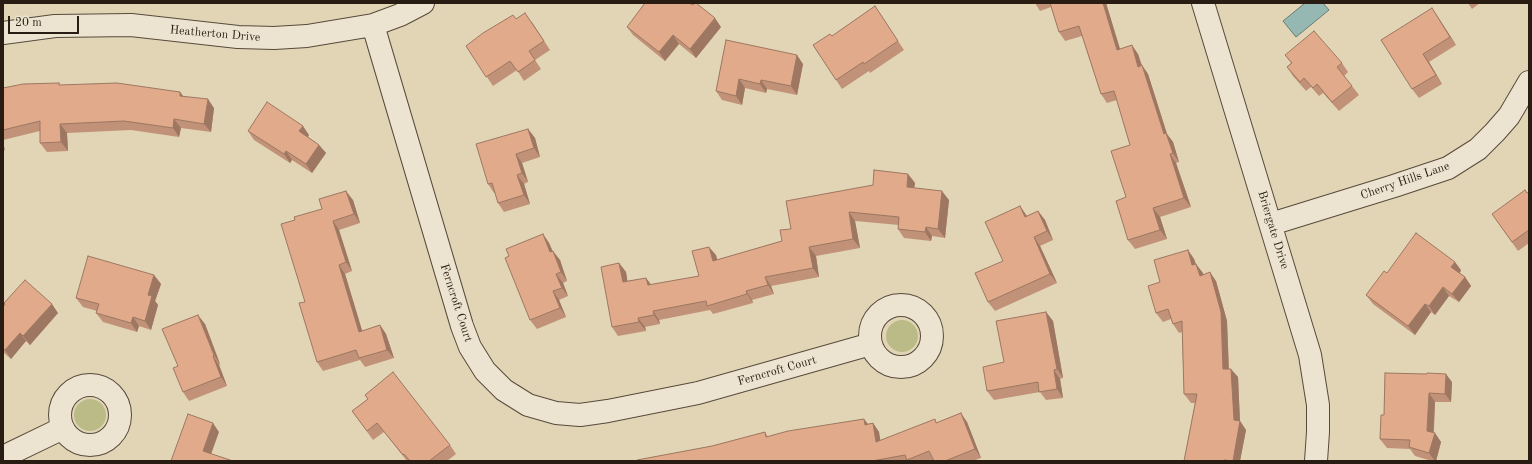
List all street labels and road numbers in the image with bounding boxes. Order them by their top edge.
street label: Heatherton Drive [169,23,261,45]
street label: Cherry Hills Lane [1359,159,1451,203]
street label: Briergate Drive [1254,189,1292,271]
street label: Ferncroft Court [437,262,475,344]
street label: Ferncroft Court [736,353,818,389]

